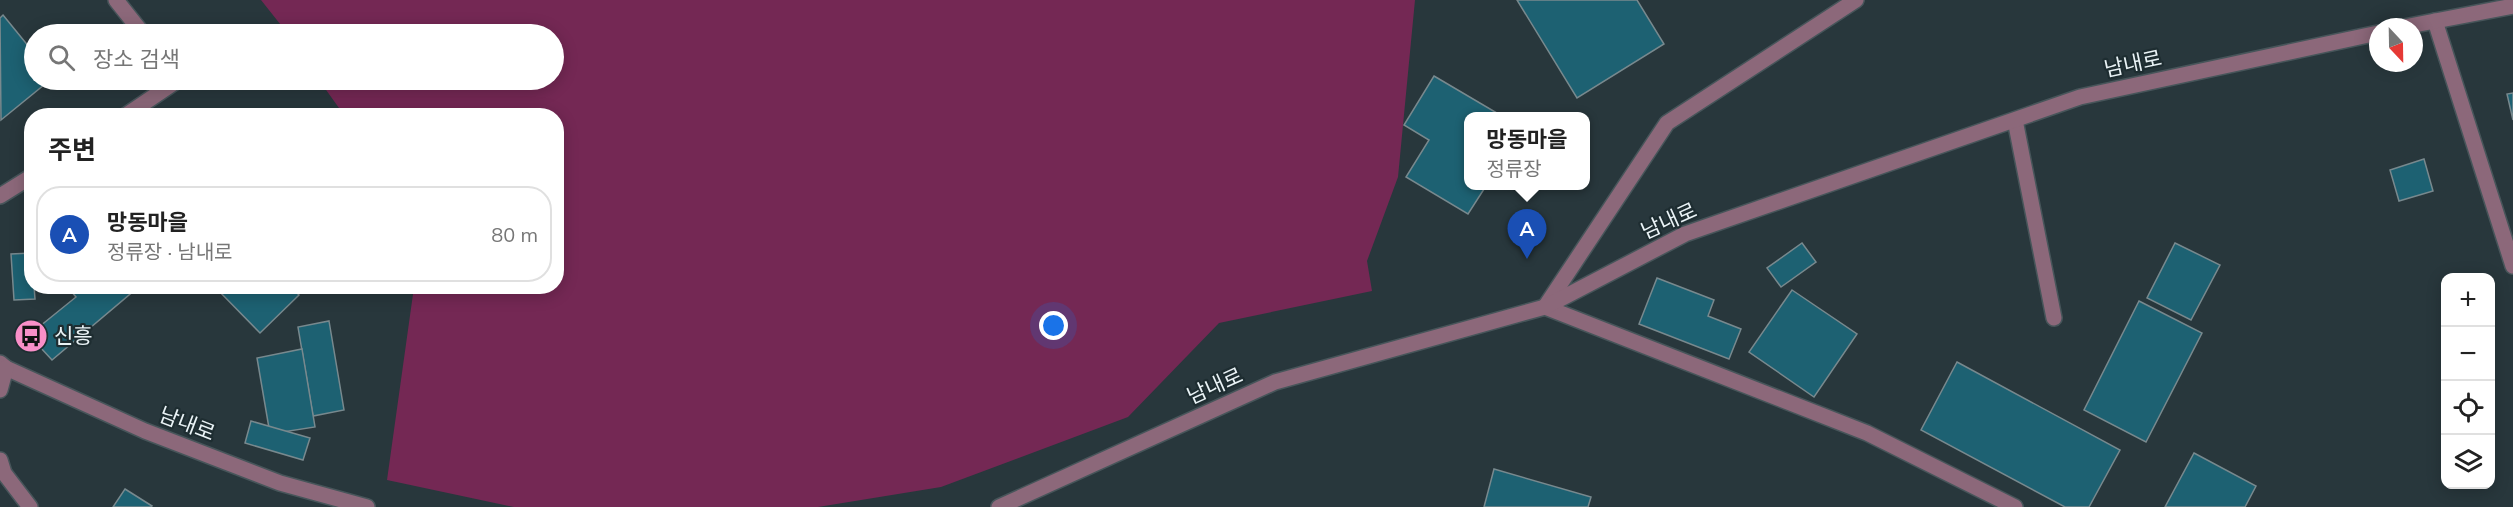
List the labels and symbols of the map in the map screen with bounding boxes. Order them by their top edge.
north arrow [2369,18,2423,72]
street label: 남내로 [2102,44,2164,82]
street label: 남내로 [1637,196,1700,244]
pin: A [1508,210,1546,259]
your location [1039,311,1068,340]
bus stop icon: 신흥 [13,318,49,354]
place label: 신흥 [54,322,93,348]
street label: 남내로 [1183,361,1246,409]
street label: 남내로 [156,401,219,446]

